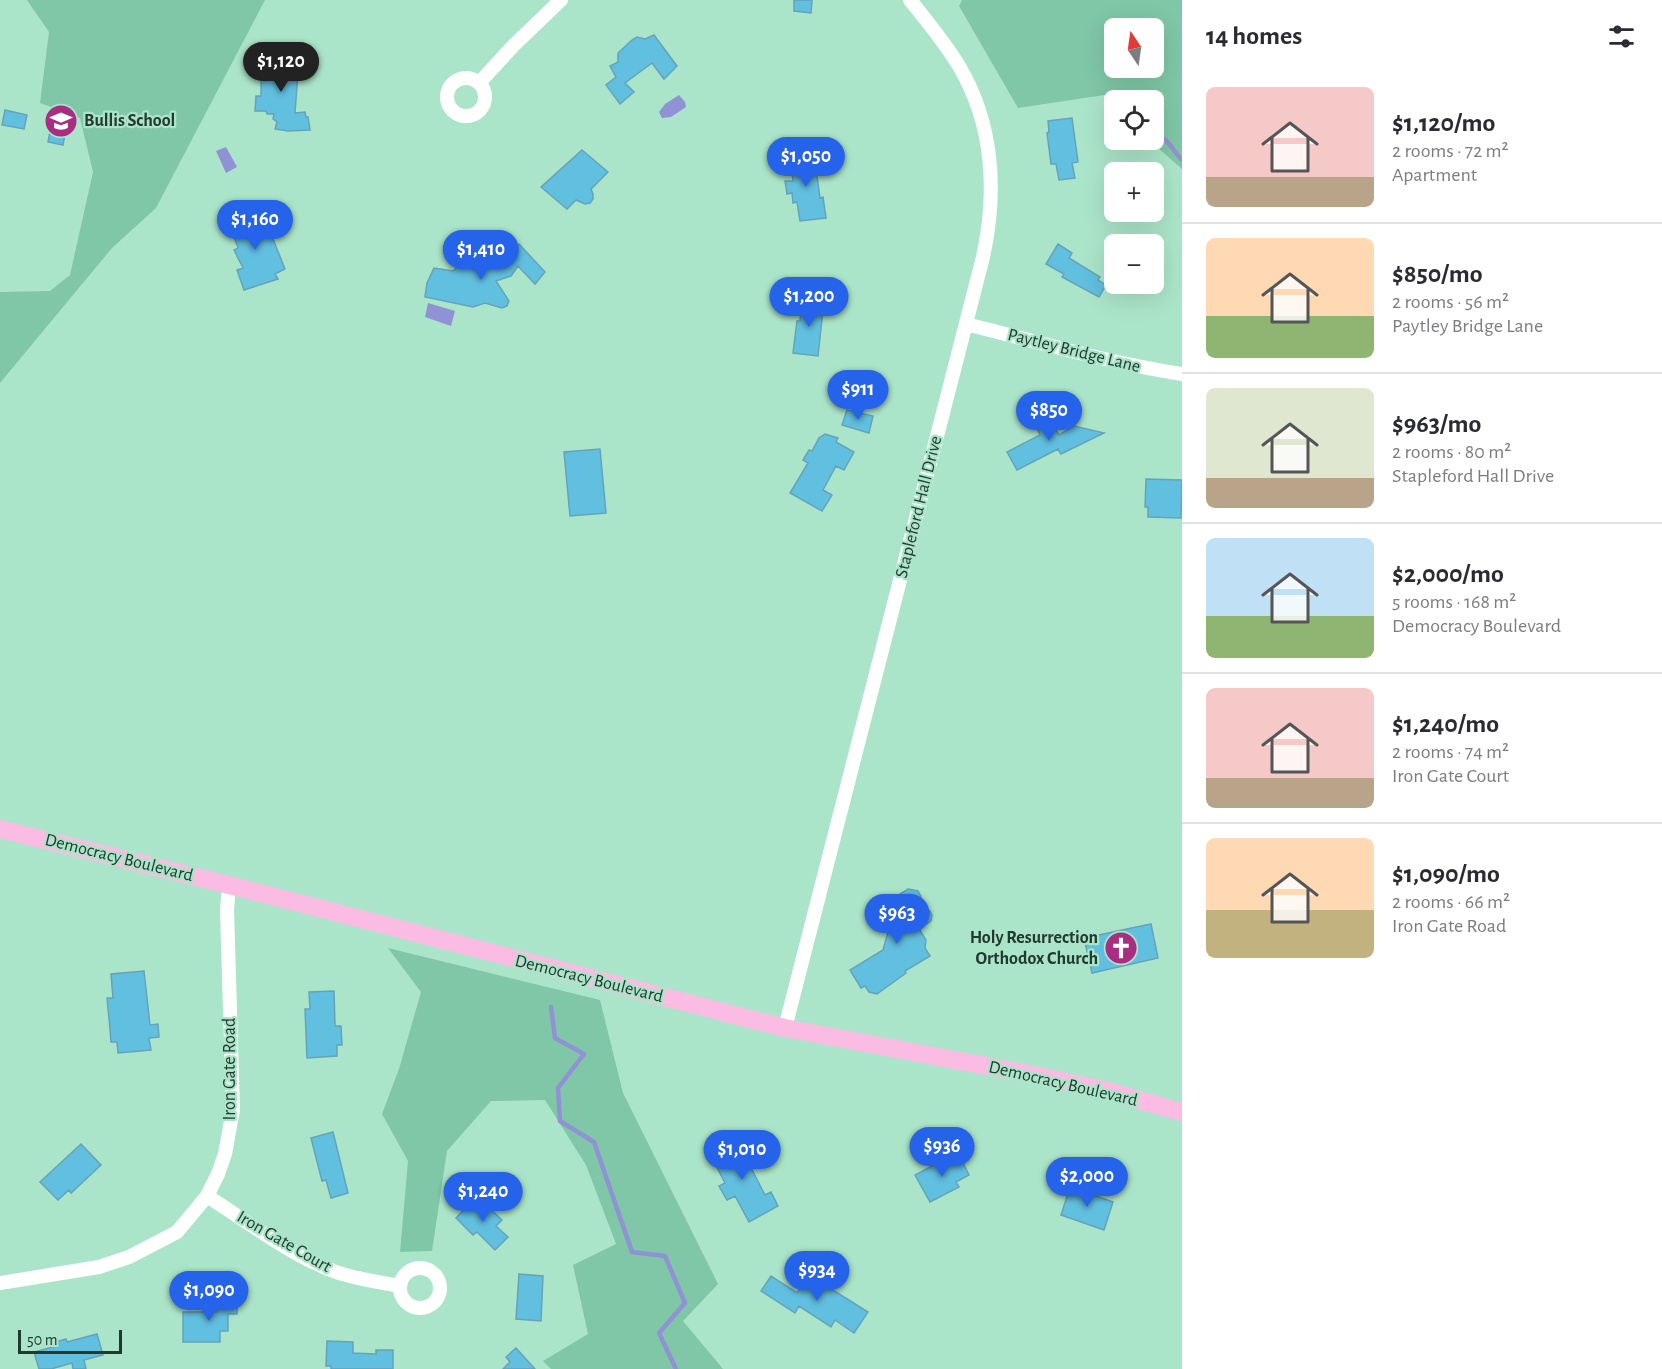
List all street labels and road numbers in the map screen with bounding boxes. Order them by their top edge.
street label: Paytley Bridge Lane [1006,326,1142,376]
street label: Stapleford Hall Drive [893,434,945,580]
street label: Democracy Boulevard [43,831,195,885]
street label: Democracy Boulevard [513,952,665,1006]
street label: Iron Gate Road [221,1018,239,1120]
street label: Democracy Boulevard [987,1058,1139,1110]
street label: Iron Gate Court [234,1208,334,1276]

